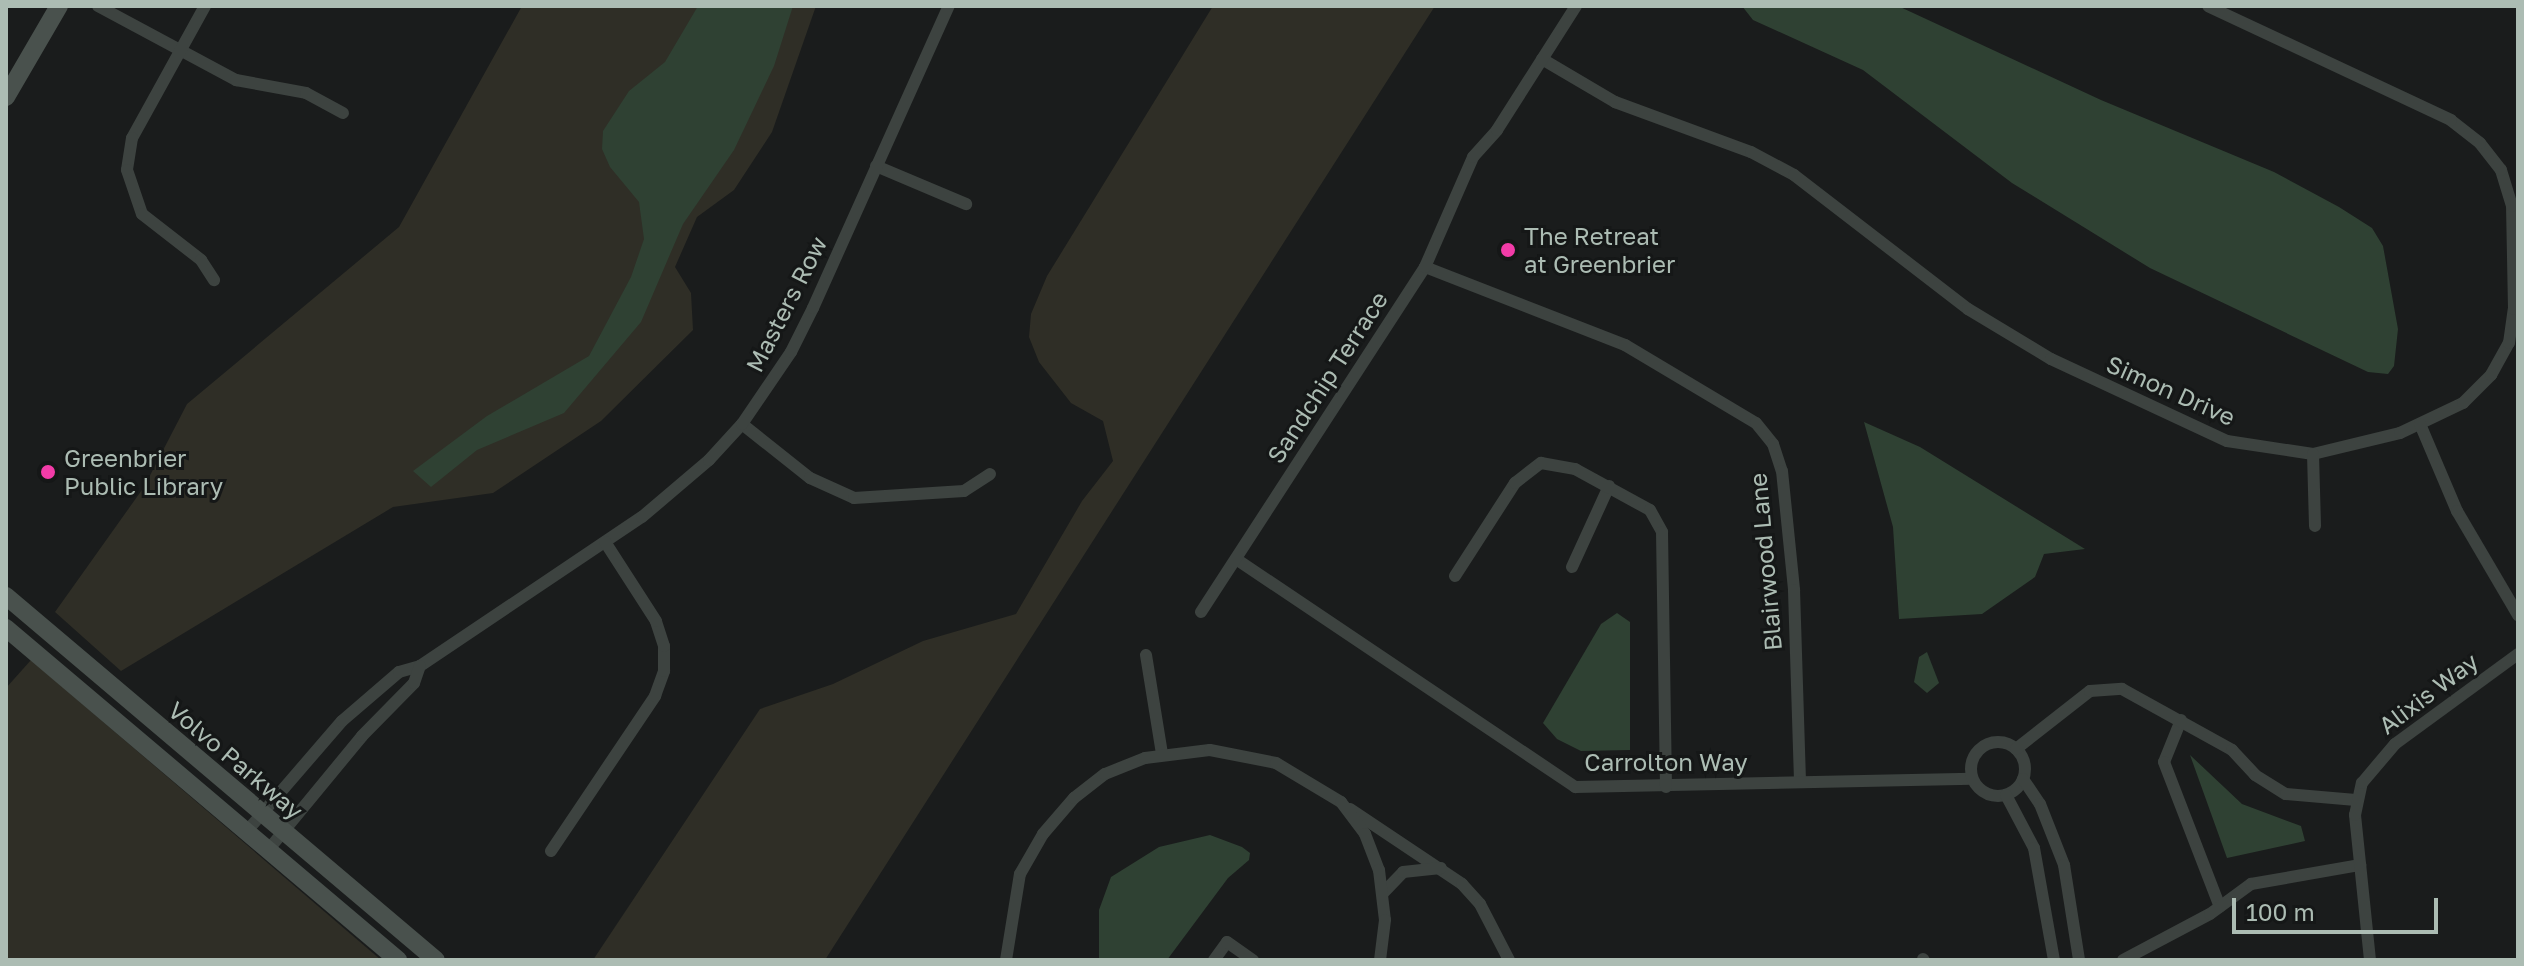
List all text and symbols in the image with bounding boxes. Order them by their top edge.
place label: The Retreat at Greenbrier [1524,222,1675,278]
street label: Masters Row [740,231,832,377]
marker: The Retreat at Greenbrier [1499,241,1517,259]
street label: Sandchip Terrace [1261,286,1393,468]
street label: Simon Drive [2102,349,2240,431]
place label: Greenbrier Public Library [64,444,223,500]
marker: Greenbrier Public Library [39,463,57,481]
street label: Blairwood Lane [1743,472,1787,652]
street label: Alixis Way [2373,646,2483,740]
street label: Volvo Parkway [163,695,309,825]
street label: Carrolton Way [1584,748,1748,776]
scale bar [2236,882,2442,932]
text: 100 m [2246,897,2315,926]

